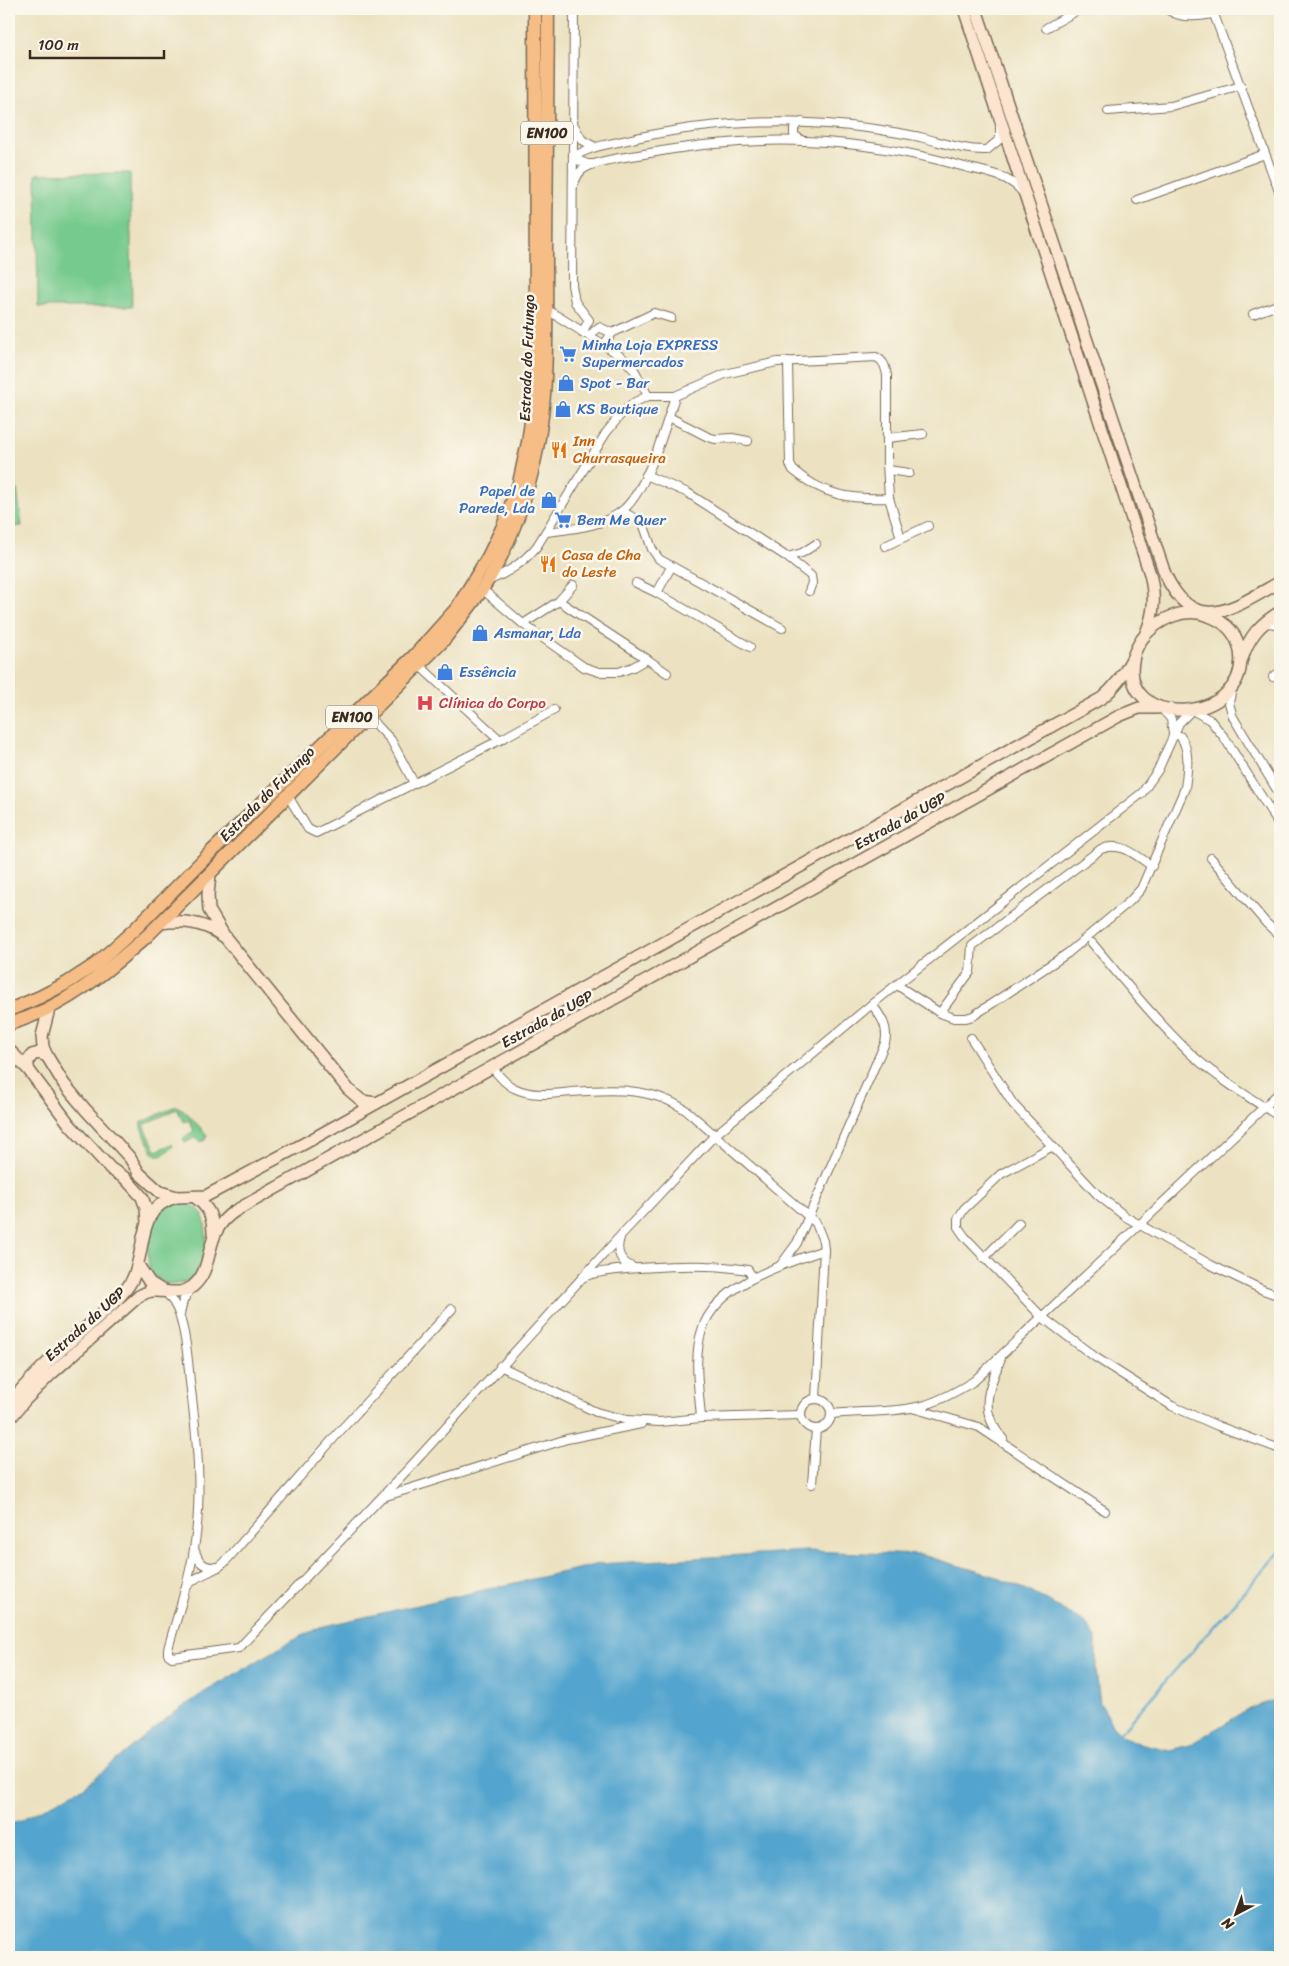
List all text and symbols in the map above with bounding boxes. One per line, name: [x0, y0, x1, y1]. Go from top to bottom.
scale bar: [30, 28, 164, 60]
text: 100 m: [38, 32, 79, 58]
road number: EN100: [521, 122, 573, 144]
street label: Estrada do Futungo: [512, 293, 542, 422]
place label: Minha Loja EXPRESS Supermercados: [582, 332, 719, 375]
supermarket icon: Minha Loja EXPRESS Supermercados: [558, 344, 578, 364]
place label: Spot - Bar: [580, 370, 650, 396]
shop icon: Spot - Bar: [556, 373, 576, 393]
place label: KS Boutique: [577, 396, 659, 422]
shop icon: KS Boutique: [553, 399, 573, 419]
place label: Inn Churrasqueira: [572, 428, 666, 471]
restaurant icon: Inn Churrasqueira: [549, 440, 569, 460]
place label: Papel de Parede, Lda: [459, 478, 535, 521]
shop icon: Papel de Parede, Lda: [539, 490, 559, 510]
place label: Bem Me Quer: [577, 507, 667, 533]
supermarket icon: Bem Me Quer: [553, 510, 573, 530]
place label: Casa de Cha do Leste: [562, 542, 641, 585]
restaurant icon: Casa de Cha do Leste: [538, 554, 558, 574]
place label: Asmanar, Lda: [493, 620, 581, 646]
shop icon: Asmanar, Lda: [470, 623, 490, 643]
place label: Essência: [459, 659, 517, 685]
shop icon: Essência: [435, 662, 455, 682]
place label: Clínica do Corpo: [439, 690, 546, 716]
hospital icon: Clínica do Corpo: [415, 693, 435, 713]
road number: EN100: [326, 706, 378, 729]
street label: Estrada do Futungo: [213, 739, 322, 848]
street label: Estrada da UGP: [849, 785, 951, 857]
street label: Estrada da UGP: [496, 983, 598, 1055]
street label: Estrada da UGP: [38, 1280, 132, 1368]
north arrow: [1212, 1888, 1262, 1938]
text: N: [1216, 1911, 1240, 1937]

